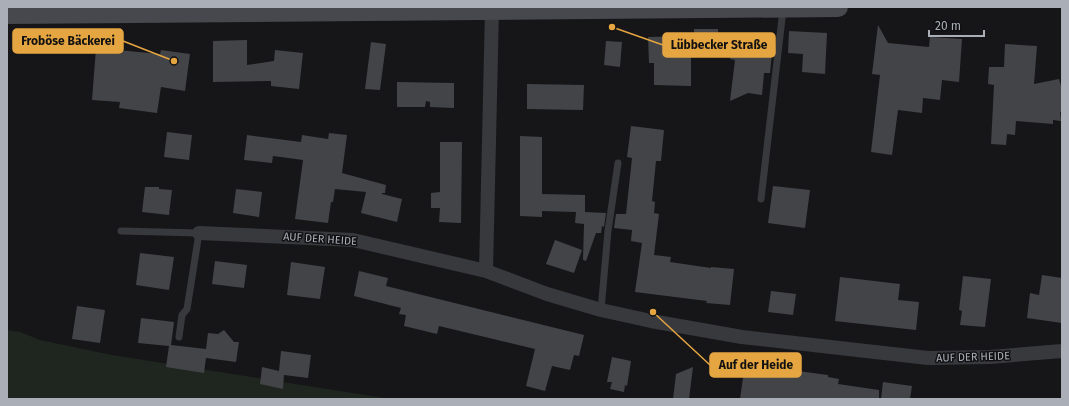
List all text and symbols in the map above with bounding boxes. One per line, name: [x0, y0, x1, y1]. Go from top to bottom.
scale bar: [929, 12, 984, 38]
text: 20 m: [935, 19, 961, 33]
callout: Froböse Bäckerei: [13, 29, 123, 53]
callout: Lübbecker Straße: [663, 33, 775, 57]
text: Froböse Bäckerei: [21, 34, 115, 48]
text: Lübbecker Straße: [671, 38, 768, 52]
street label: AUF DER HEIDE: [283, 230, 357, 248]
street label: AUF DER HEIDE: [936, 349, 1010, 365]
callout: Auf der Heide: [710, 353, 801, 377]
text: Auf der Heide: [718, 358, 794, 372]

